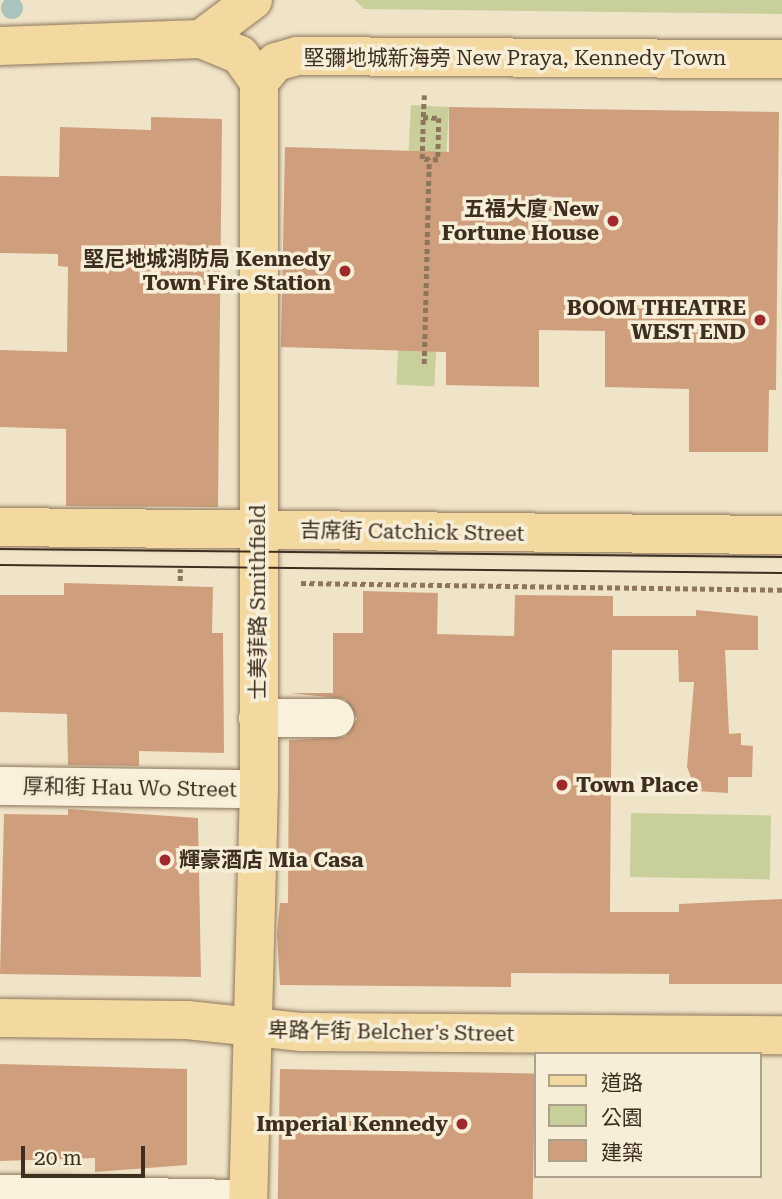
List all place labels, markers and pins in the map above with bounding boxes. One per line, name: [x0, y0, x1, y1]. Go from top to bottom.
place label: 五福大廈 New Fortune House: [442, 196, 599, 246]
marker: 五福大廈 New Fortune House: [605, 213, 621, 229]
place label: 堅尼地城消防局 Kennedy Town Fire Station: [83, 246, 331, 296]
marker: 堅尼地城消防局 Kennedy Town Fire Station: [337, 263, 353, 279]
place label: BOOM THEATRE WEST END: [567, 295, 746, 345]
marker: BOOM THEATRE WEST END: [752, 312, 768, 328]
place label: Town Place: [576, 772, 698, 798]
marker: Town Place: [554, 777, 570, 793]
place label: 輝豪酒店 Mia Casa: [179, 847, 364, 873]
marker: 輝豪酒店 Mia Casa: [157, 852, 173, 868]
place label: Imperial Kennedy: [256, 1111, 448, 1137]
marker: Imperial Kennedy: [454, 1116, 470, 1132]

